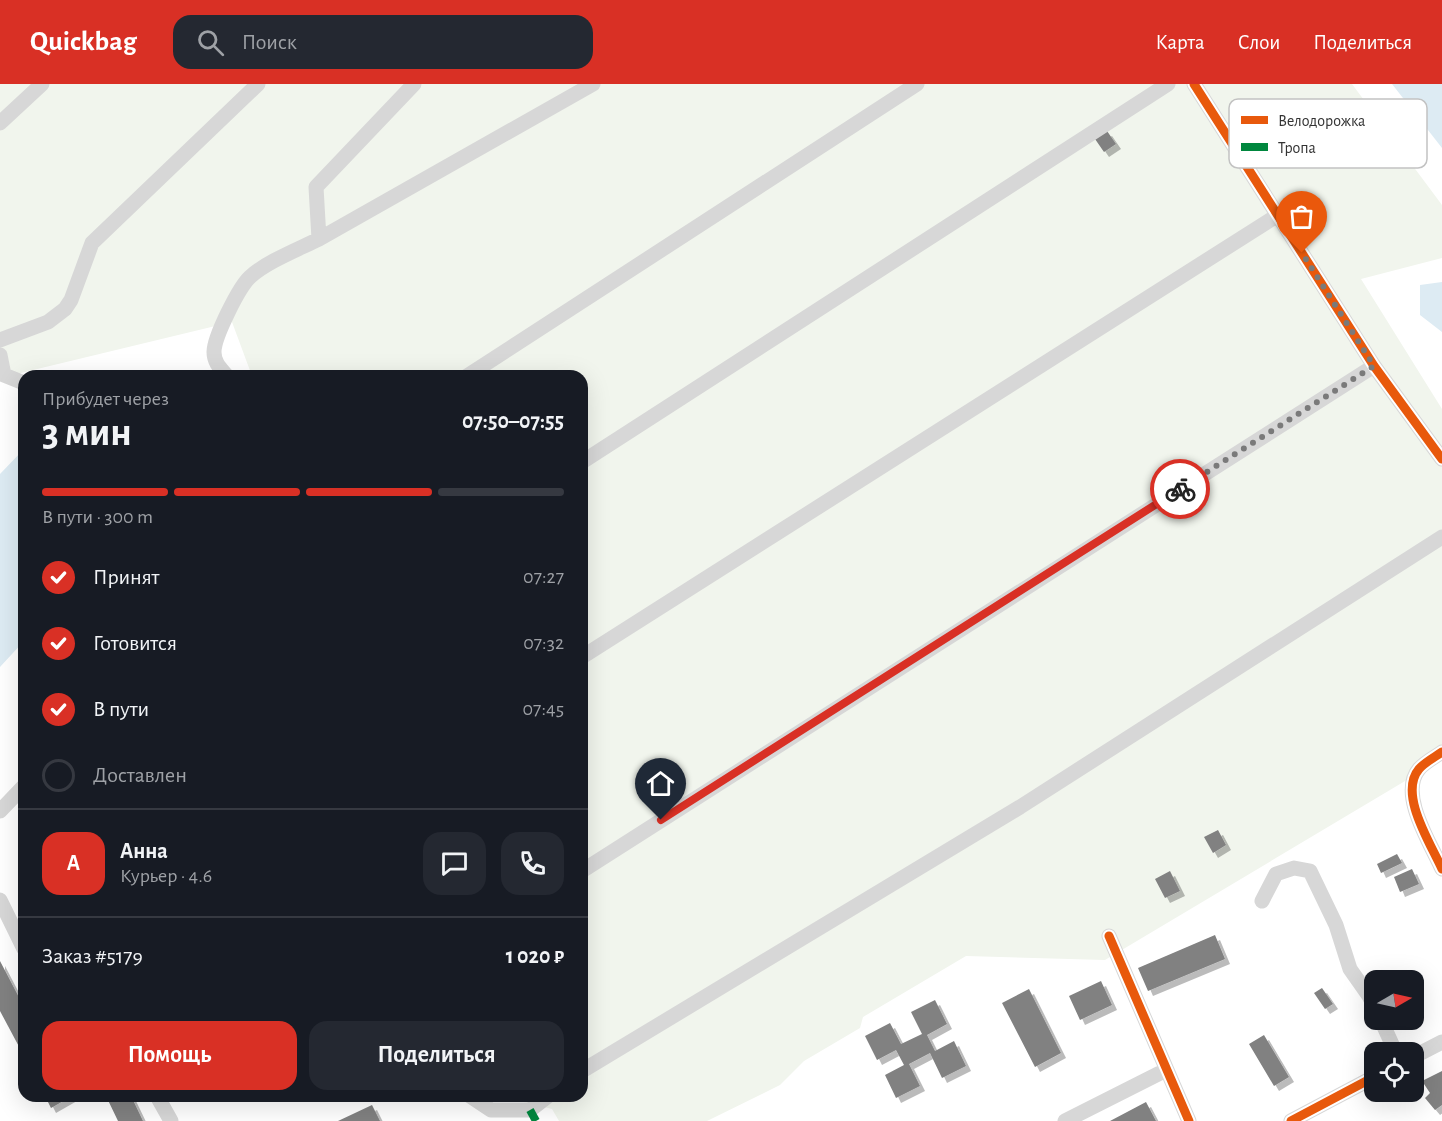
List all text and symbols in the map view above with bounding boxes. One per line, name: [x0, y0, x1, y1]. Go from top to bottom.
search box: [173, 15, 593, 69]
icon: search: [194, 26, 227, 59]
text: Quickbag: [30, 28, 137, 56]
text: Поиск: [242, 31, 297, 53]
text: Карта: [1155, 32, 1205, 53]
text: Слои: [1238, 32, 1280, 53]
text: Поделиться: [1313, 32, 1412, 53]
legend: [1229, 99, 1427, 168]
text: Велодорожка: [1278, 113, 1365, 129]
text: Тропа: [1278, 140, 1316, 156]
pin: [1276, 191, 1327, 253]
icon: bag: [1285, 200, 1318, 233]
text: Прибудет через: [42, 389, 169, 409]
text: 07:50–07:55: [462, 410, 564, 432]
text: 3 мин: [42, 414, 132, 453]
courier: [1150, 459, 1210, 519]
icon: bike: [1164, 473, 1197, 506]
text: В пути · 300 m: [42, 507, 153, 527]
icon: check: [42, 561, 75, 594]
text: Принят: [93, 566, 159, 588]
text: 07:27: [523, 567, 564, 587]
icon: check: [42, 627, 75, 660]
text: Готовится: [93, 632, 177, 654]
text: 07:32: [523, 633, 564, 653]
icon: check: [42, 693, 75, 726]
text: В пути: [93, 698, 149, 720]
text: 07:45: [523, 699, 564, 719]
pin: [635, 758, 686, 820]
text: Доставлен: [93, 764, 187, 786]
icon: home: [644, 767, 677, 800]
button: chat: [423, 832, 486, 895]
button: phone: [501, 832, 564, 895]
text: Анна: [120, 840, 168, 862]
text: А: [67, 852, 80, 874]
text: Курьер · 4.6: [120, 866, 212, 886]
text: Заказ #5179: [42, 945, 143, 967]
text: 1 020 ₽: [506, 945, 564, 967]
north arrow: [1364, 970, 1424, 1030]
map controls: [1364, 970, 1424, 1102]
button: Помощь: [42, 1021, 297, 1090]
button: Поделиться: [309, 1021, 564, 1090]
button: locate: [1364, 1042, 1424, 1102]

